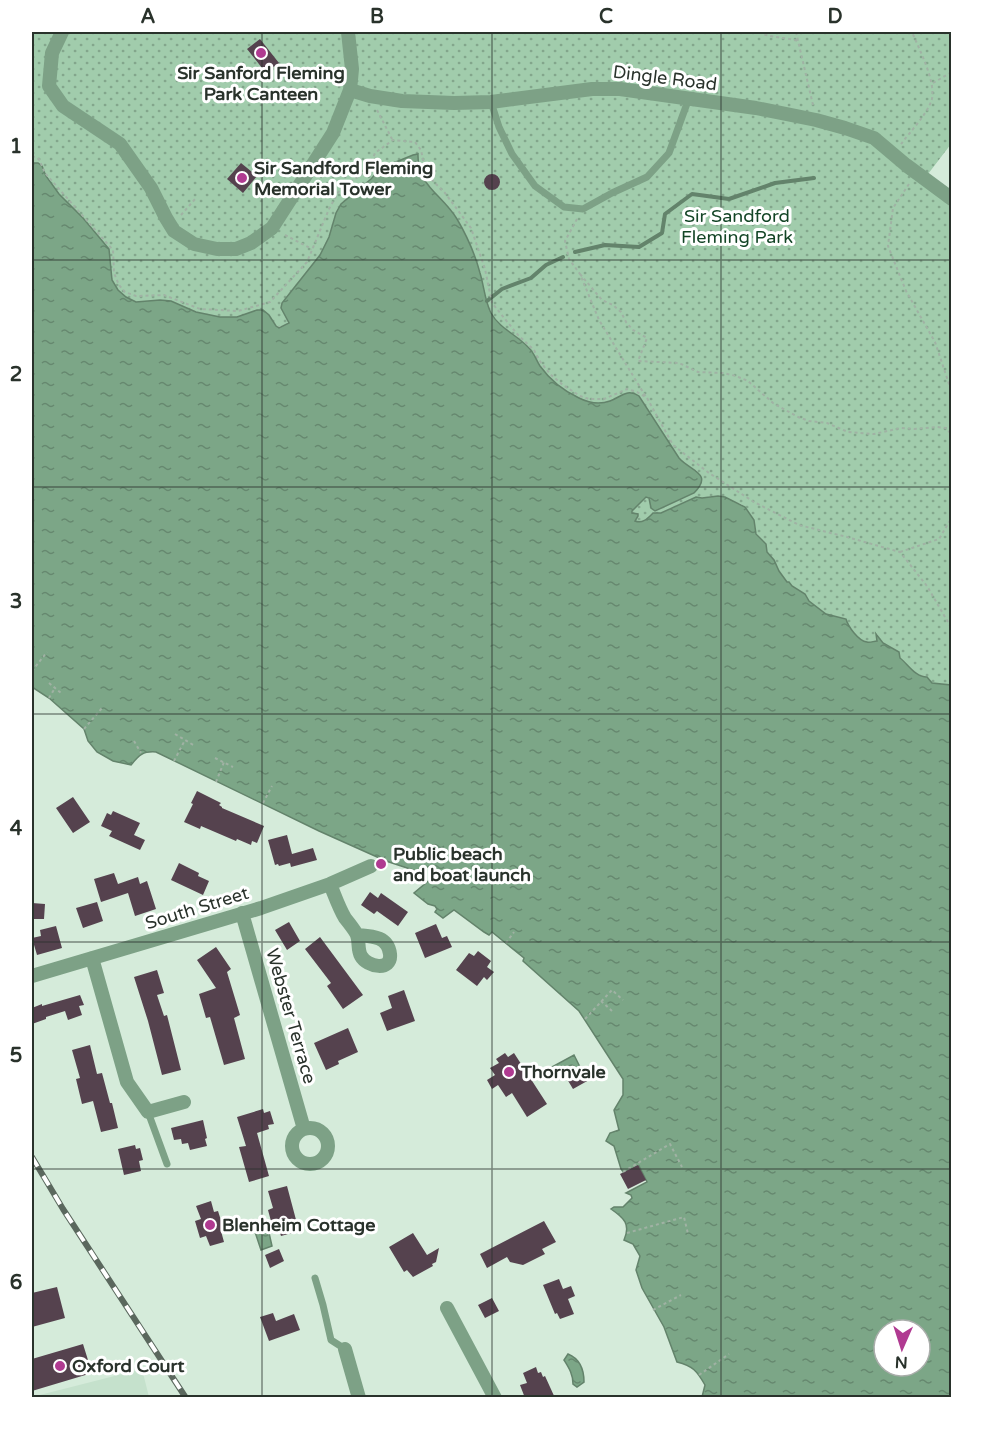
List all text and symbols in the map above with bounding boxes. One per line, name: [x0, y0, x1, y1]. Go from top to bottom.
text: A: [141, 5, 156, 29]
text: B: [370, 5, 384, 29]
text: C: [599, 5, 613, 29]
text: D: [827, 5, 843, 29]
marker: Sir Sanford Fleming Park Canteen: [254, 46, 268, 60]
street label: Dingle Road: [612, 61, 718, 95]
place label: Sir Sanford Fleming Park Canteen: [177, 62, 345, 105]
text: 1: [10, 135, 22, 159]
place label: Sir Sandford Fleming Memorial Tower: [254, 157, 433, 200]
marker: Sir Sandford Fleming Memorial Tower: [235, 171, 249, 185]
park label: Sir Sandford Fleming Park: [681, 205, 793, 248]
text: 2: [10, 363, 22, 387]
text: 3: [10, 590, 22, 614]
text: 4: [10, 817, 23, 841]
place label: Public beach and boat launch: [393, 843, 531, 886]
marker: Public beach and boat launch: [374, 857, 388, 871]
street label: South Street: [143, 882, 251, 934]
street label: Webster Terrace: [261, 946, 321, 1086]
text: 5: [10, 1044, 22, 1068]
place label: Thornvale: [520, 1061, 606, 1083]
marker: Thornvale: [502, 1065, 516, 1079]
place label: Blenheim Cottage: [222, 1214, 375, 1236]
marker: Blenheim Cottage: [203, 1218, 217, 1232]
text: 6: [10, 1271, 22, 1295]
north arrow: [872, 1318, 932, 1378]
text: N: [894, 1352, 908, 1372]
place label: Oxford Court: [72, 1355, 184, 1377]
marker: Oxford Court: [53, 1359, 67, 1373]

